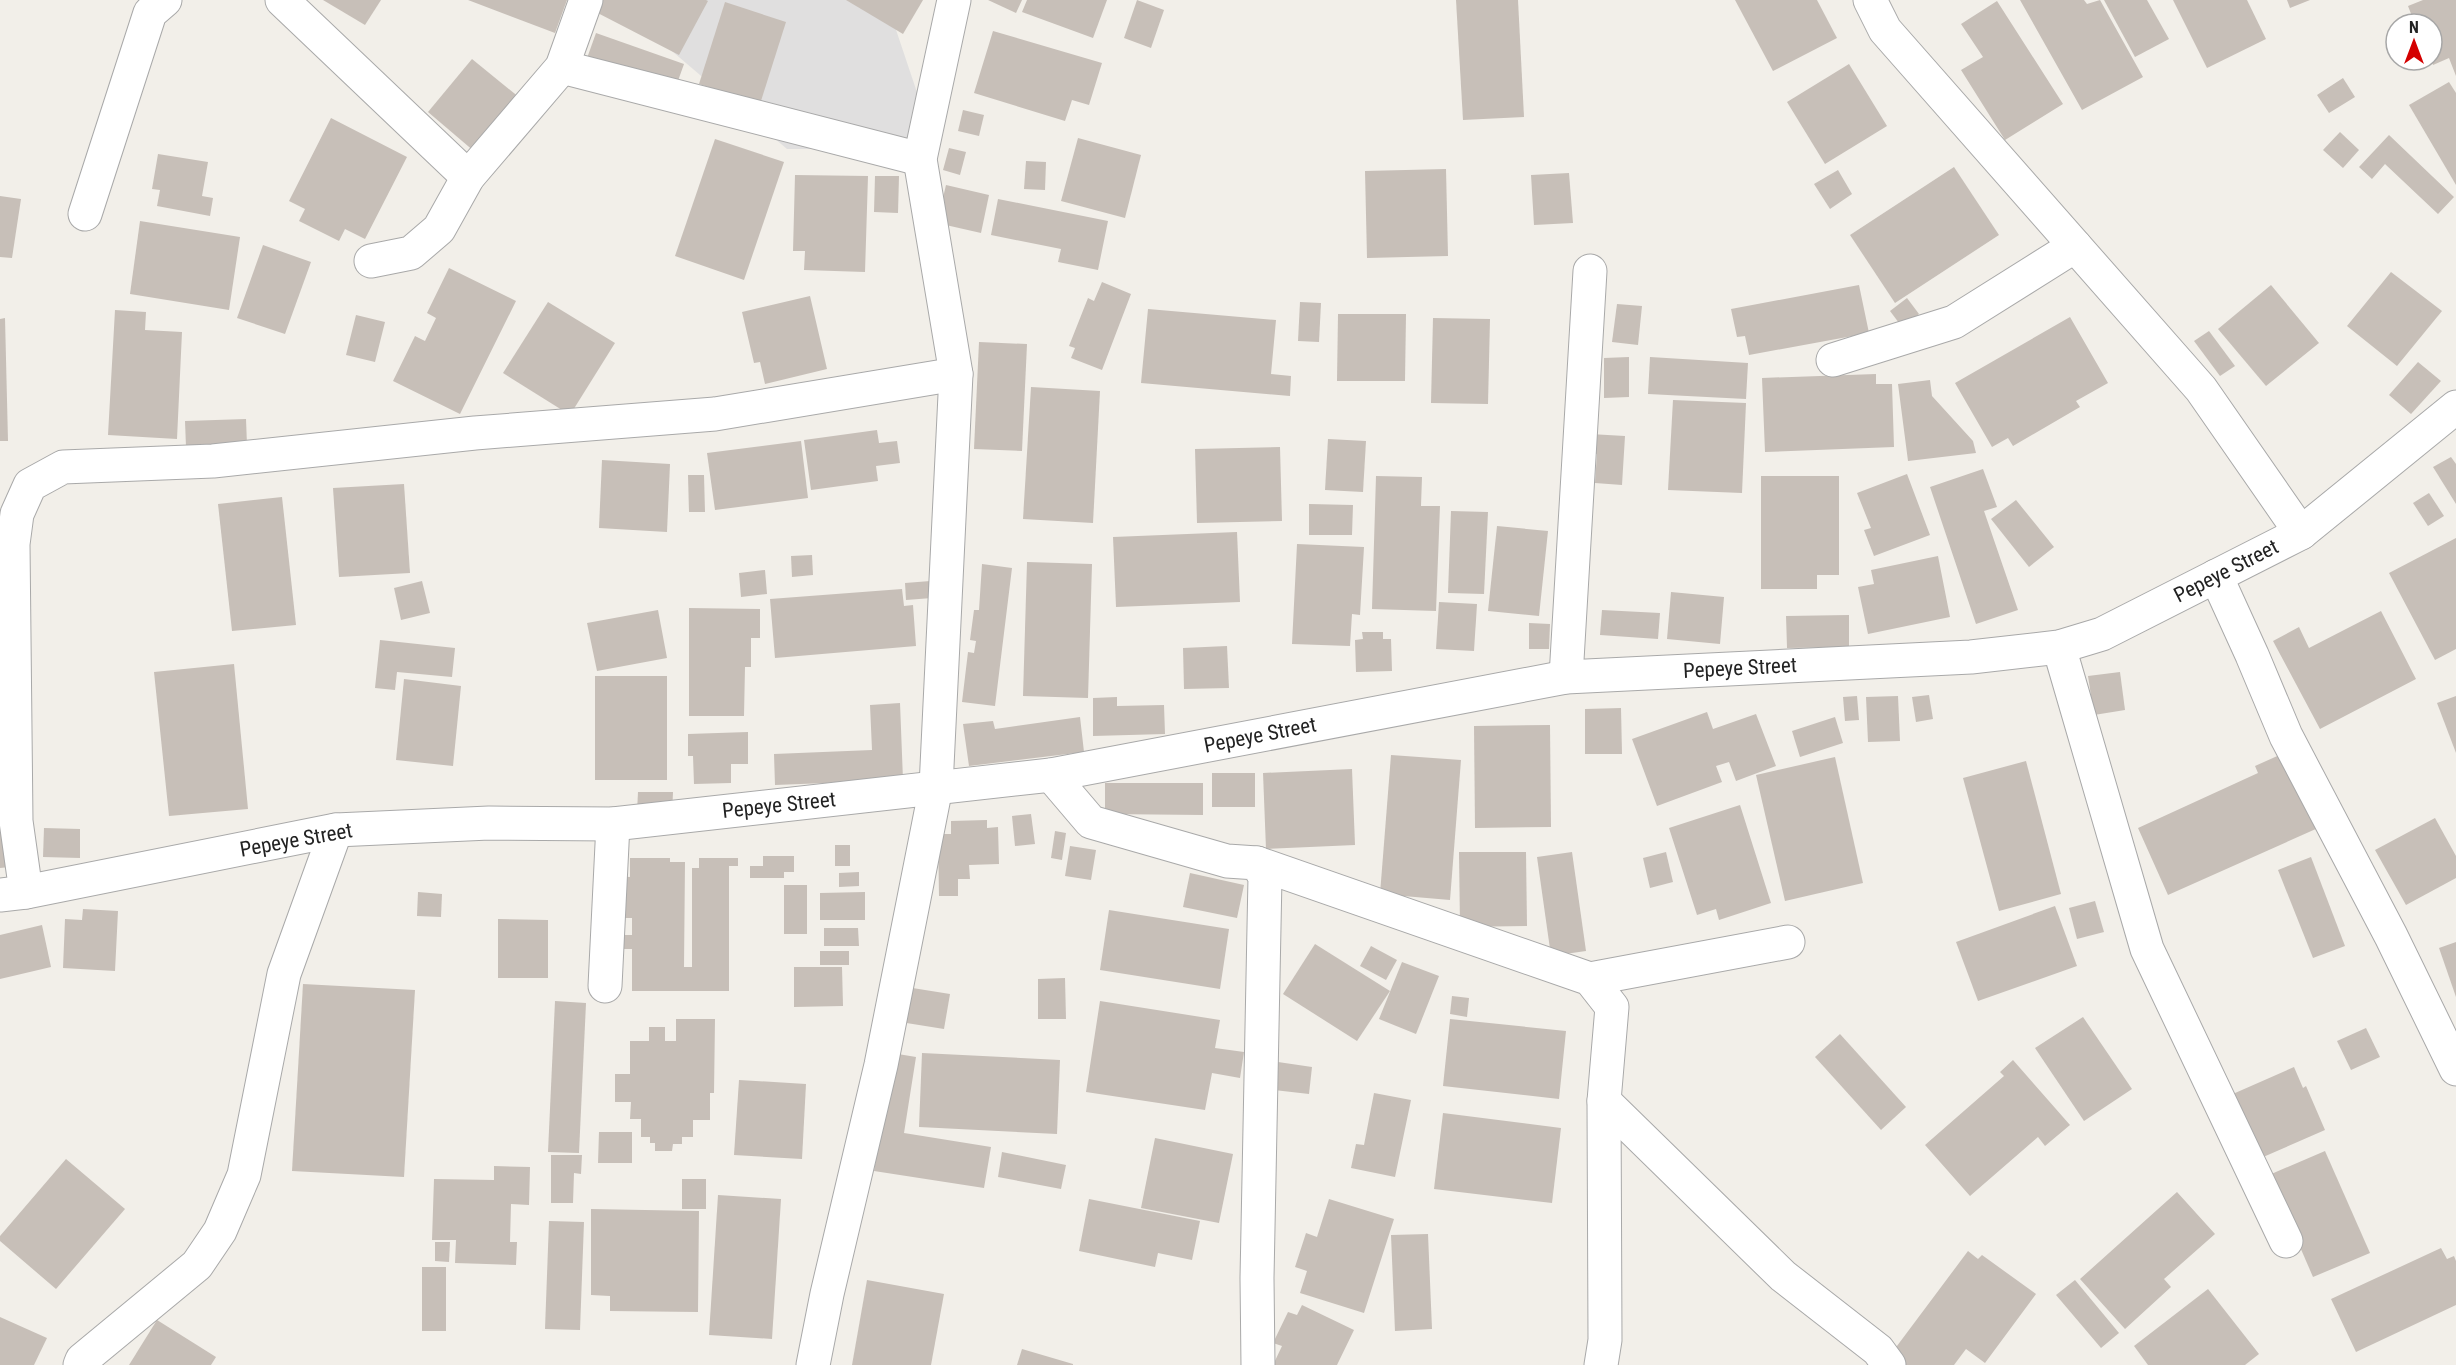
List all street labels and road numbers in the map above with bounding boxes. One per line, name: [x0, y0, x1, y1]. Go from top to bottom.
street label: Pepeye Street: [2170, 534, 2282, 608]
street label: Pepeye Street: [1682, 653, 1798, 683]
street label: Pepeye Street: [1202, 712, 1318, 758]
street label: Pepeye Street: [721, 787, 837, 823]
street label: Pepeye Street: [238, 818, 354, 862]

